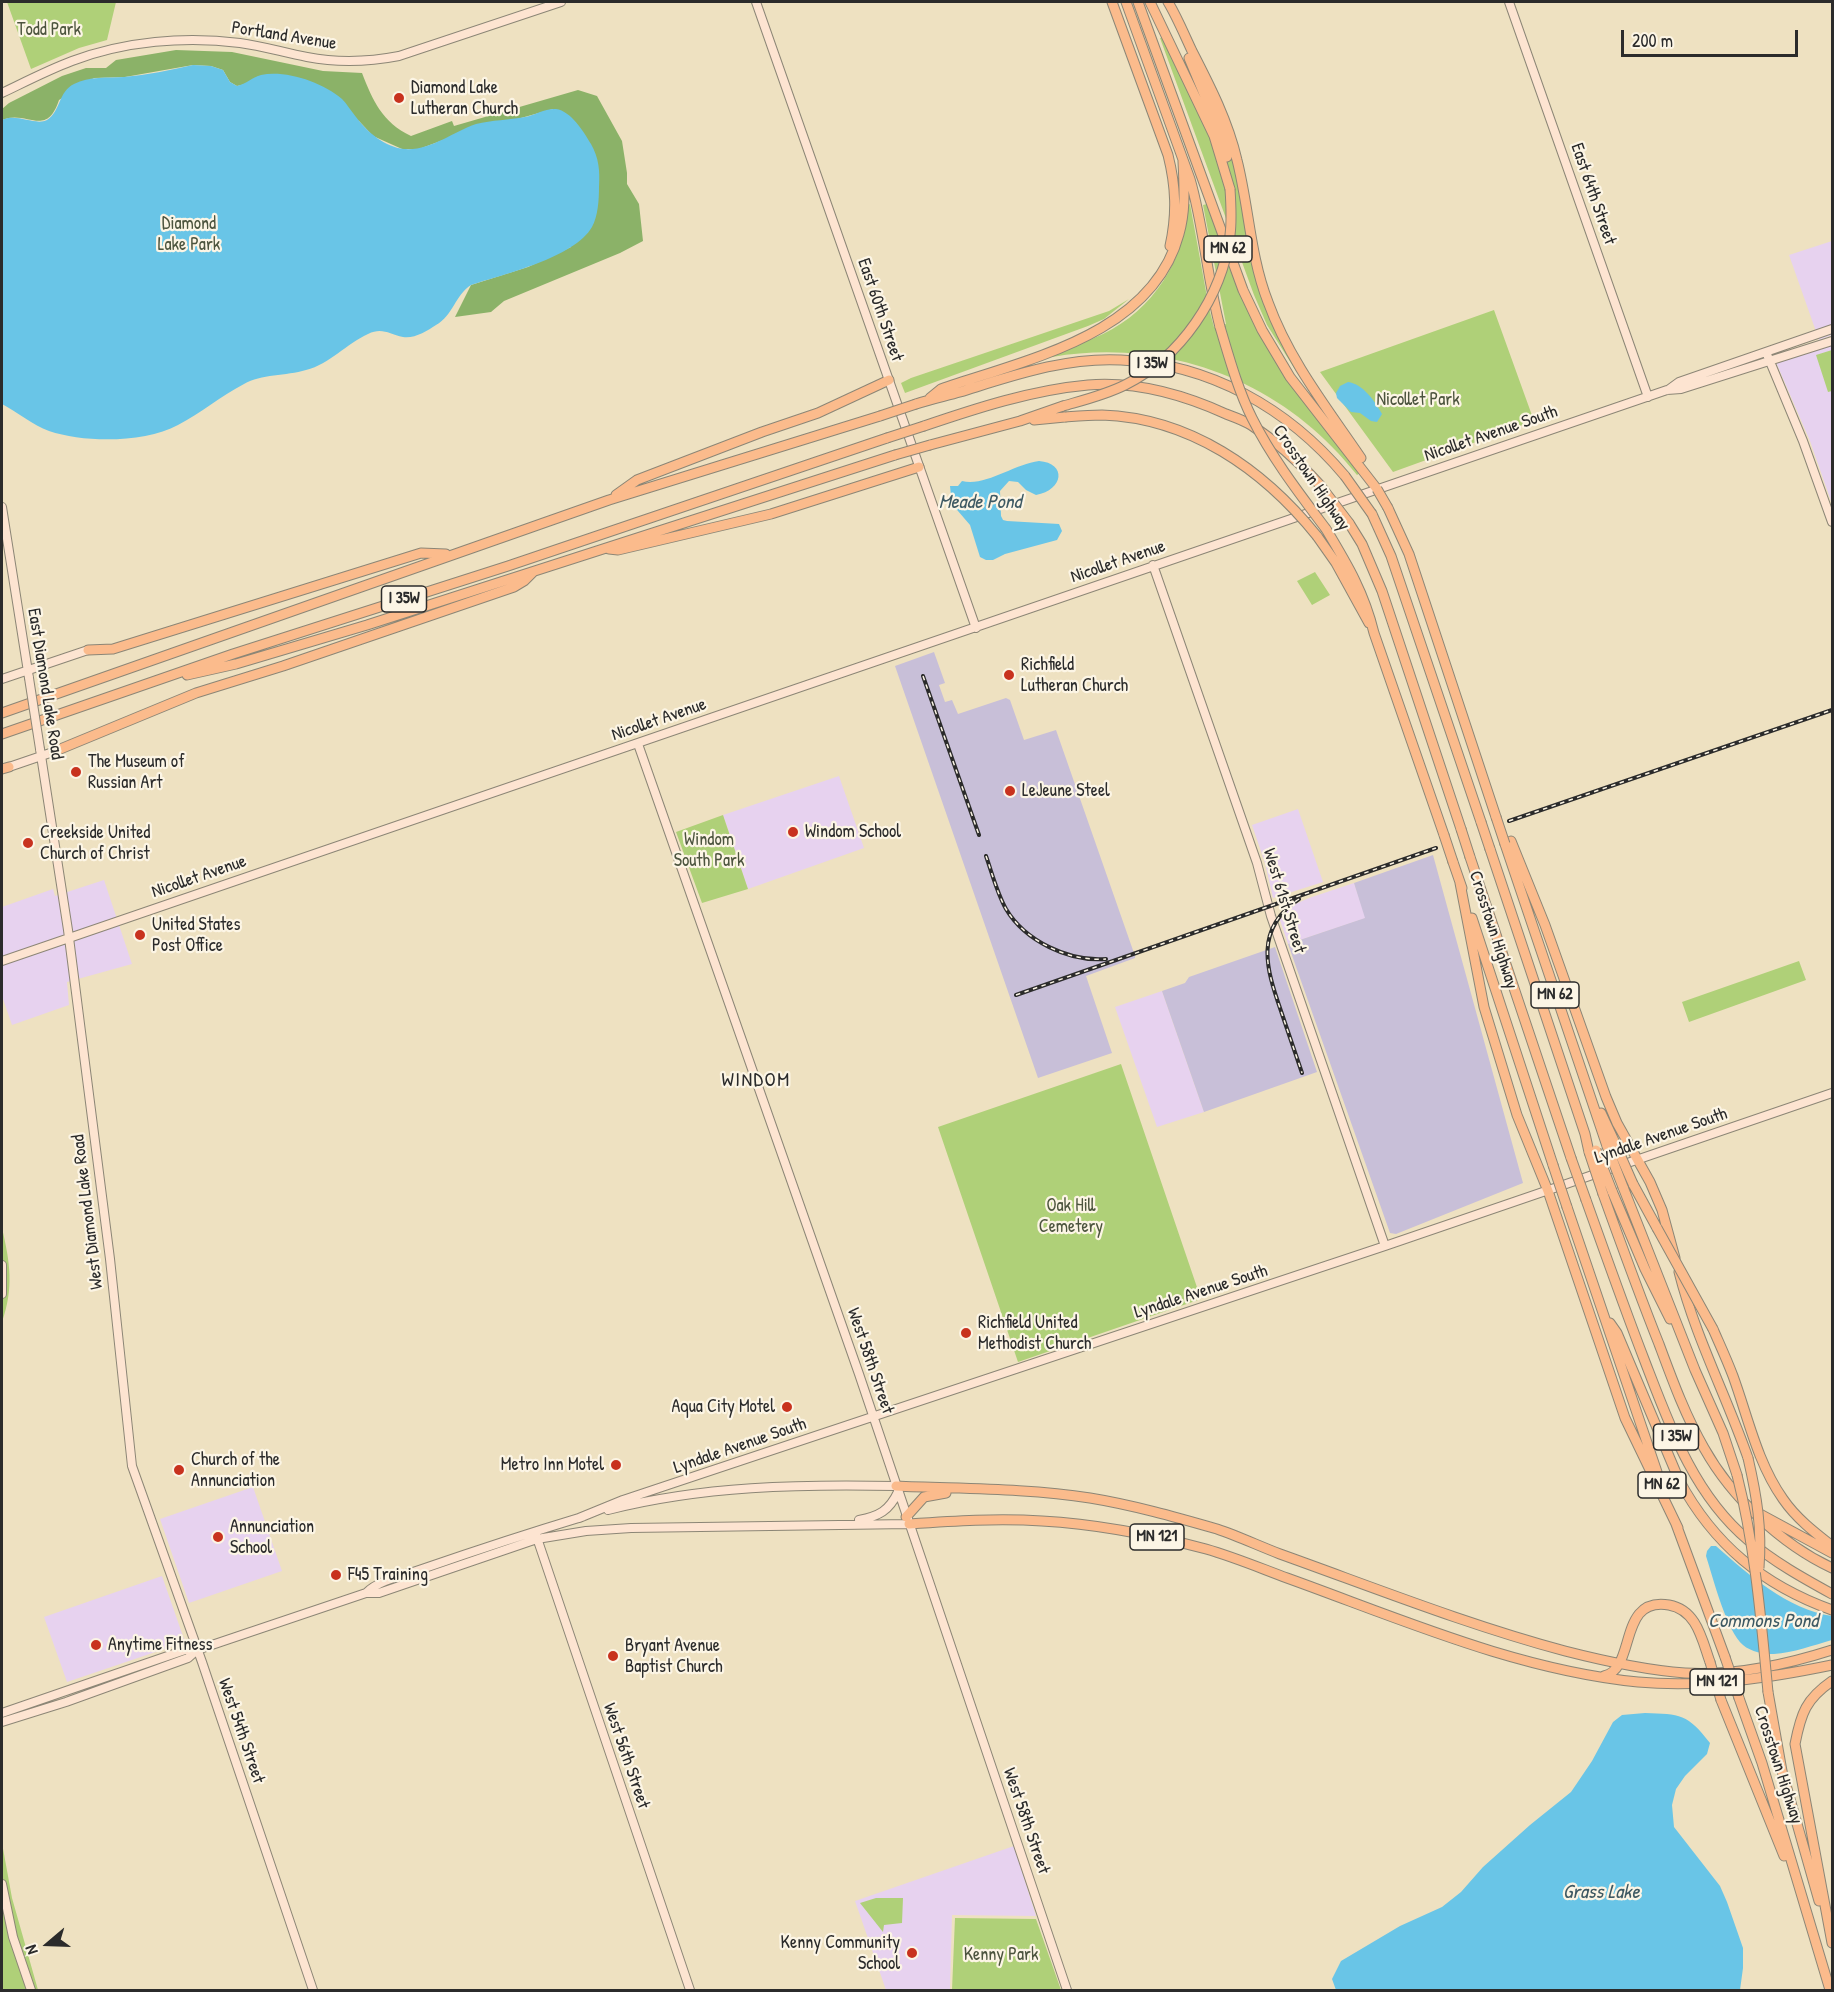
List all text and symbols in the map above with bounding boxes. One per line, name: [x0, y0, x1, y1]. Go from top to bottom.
street label: Portland Avenue: [230, 17, 338, 55]
scale bar: [1624, 18, 1801, 56]
park label: Todd Park: [17, 19, 81, 41]
text: 200 m: [1632, 28, 1673, 53]
place label: Diamond Lake Lutheran Church: [411, 77, 518, 119]
marker: Diamond Lake Lutheran Church: [392, 91, 406, 105]
street label: East 64th Street: [1566, 140, 1620, 248]
park label: Diamond Lake Park: [158, 213, 220, 256]
road number: MN 62: [1204, 236, 1252, 262]
street label: East 60th Street: [852, 256, 908, 364]
road number: I 35W: [1130, 351, 1174, 377]
park label: Nicollet Park: [1376, 389, 1460, 411]
street label: Nicollet Avenue South: [1422, 401, 1560, 467]
street label: Crosstown Highway: [1268, 421, 1354, 535]
water label: Meade Pond: [939, 491, 1021, 515]
street label: Nicollet Avenue: [1068, 536, 1168, 588]
road number: I 35W: [382, 586, 426, 612]
street label: East Diamond Lake Road: [22, 607, 68, 761]
place label: Richfield Lutheran Church: [1021, 654, 1128, 696]
marker: Richfield Lutheran Church: [1002, 668, 1016, 682]
street label: Nicollet Avenue: [609, 694, 709, 746]
place label: The Museum of Russian Art: [88, 751, 185, 794]
marker: The Museum of Russian Art: [69, 765, 83, 779]
place label: LeJeune Steel: [1022, 780, 1110, 802]
marker: LeJeune Steel: [1003, 784, 1017, 798]
place label: Windom School: [805, 821, 901, 843]
place label: Creekside United Church of Christ: [40, 822, 150, 864]
marker: Windom School: [786, 825, 800, 839]
park label: Windom South Park: [674, 829, 744, 872]
marker: Creekside United Church of Christ: [21, 836, 35, 850]
street label: West 61st Street: [1258, 846, 1310, 956]
street label: Nicollet Avenue: [149, 851, 249, 903]
street label: Crosstown Highway: [1464, 868, 1522, 992]
place label: United States Post Office: [152, 914, 240, 956]
marker: United States Post Office: [133, 928, 147, 942]
road number: MN 62: [1531, 982, 1579, 1008]
district label: WINDOM: [721, 1069, 791, 1093]
street label: Lyndale Avenue South: [1592, 1103, 1730, 1169]
street label: West Diamond Lake Road: [68, 1133, 108, 1291]
park label: Oak Hill Cemetery: [1039, 1195, 1103, 1238]
street label: Lyndale Avenue South: [1132, 1260, 1270, 1324]
street label: West 58th Street: [842, 1305, 898, 1417]
place label: Richfield United Methodist Church: [978, 1312, 1091, 1354]
marker: Richfield United Methodist Church: [959, 1326, 973, 1340]
place label: Aqua City Motel: [672, 1396, 775, 1418]
marker: Aqua City Motel: [780, 1400, 794, 1414]
street label: Lyndale Avenue South: [671, 1413, 809, 1479]
road number: I 35W: [1654, 1424, 1698, 1450]
place label: Church of the Annunciation: [191, 1449, 280, 1492]
place label: Metro Inn Motel: [501, 1454, 604, 1476]
marker: Metro Inn Motel: [609, 1458, 623, 1472]
marker: Church of the Annunciation: [172, 1463, 186, 1477]
road number: MN 62: [1638, 1472, 1686, 1498]
place label: Annunciation School: [230, 1516, 314, 1558]
road number: MN 121: [1130, 1524, 1184, 1550]
marker: Annunciation School: [211, 1530, 225, 1544]
place label: F45 Training: [348, 1564, 428, 1586]
marker: F45 Training: [329, 1568, 343, 1582]
water label: Commons Pond: [1708, 1610, 1818, 1634]
place label: Anytime Fitness: [108, 1634, 212, 1656]
place label: Bryant Avenue Baptist Church: [625, 1635, 722, 1678]
marker: Anytime Fitness: [89, 1638, 103, 1652]
marker: Bryant Avenue Baptist Church: [606, 1649, 620, 1663]
road number: MN 121: [1690, 1669, 1744, 1695]
street label: West 54th Street: [213, 1676, 269, 1786]
street label: West 56th Street: [598, 1700, 654, 1812]
street label: Crosstown Highway: [1749, 1703, 1807, 1827]
street label: West 58th Street: [998, 1765, 1054, 1877]
water label: Grass Lake: [1563, 1881, 1639, 1905]
north arrow: [18, 1914, 78, 1974]
place label: Kenny Community School: [781, 1932, 900, 1974]
text: N: [19, 1942, 43, 1957]
park label: Kenny Park: [964, 1944, 1038, 1966]
marker: Kenny Community School: [905, 1946, 919, 1960]

